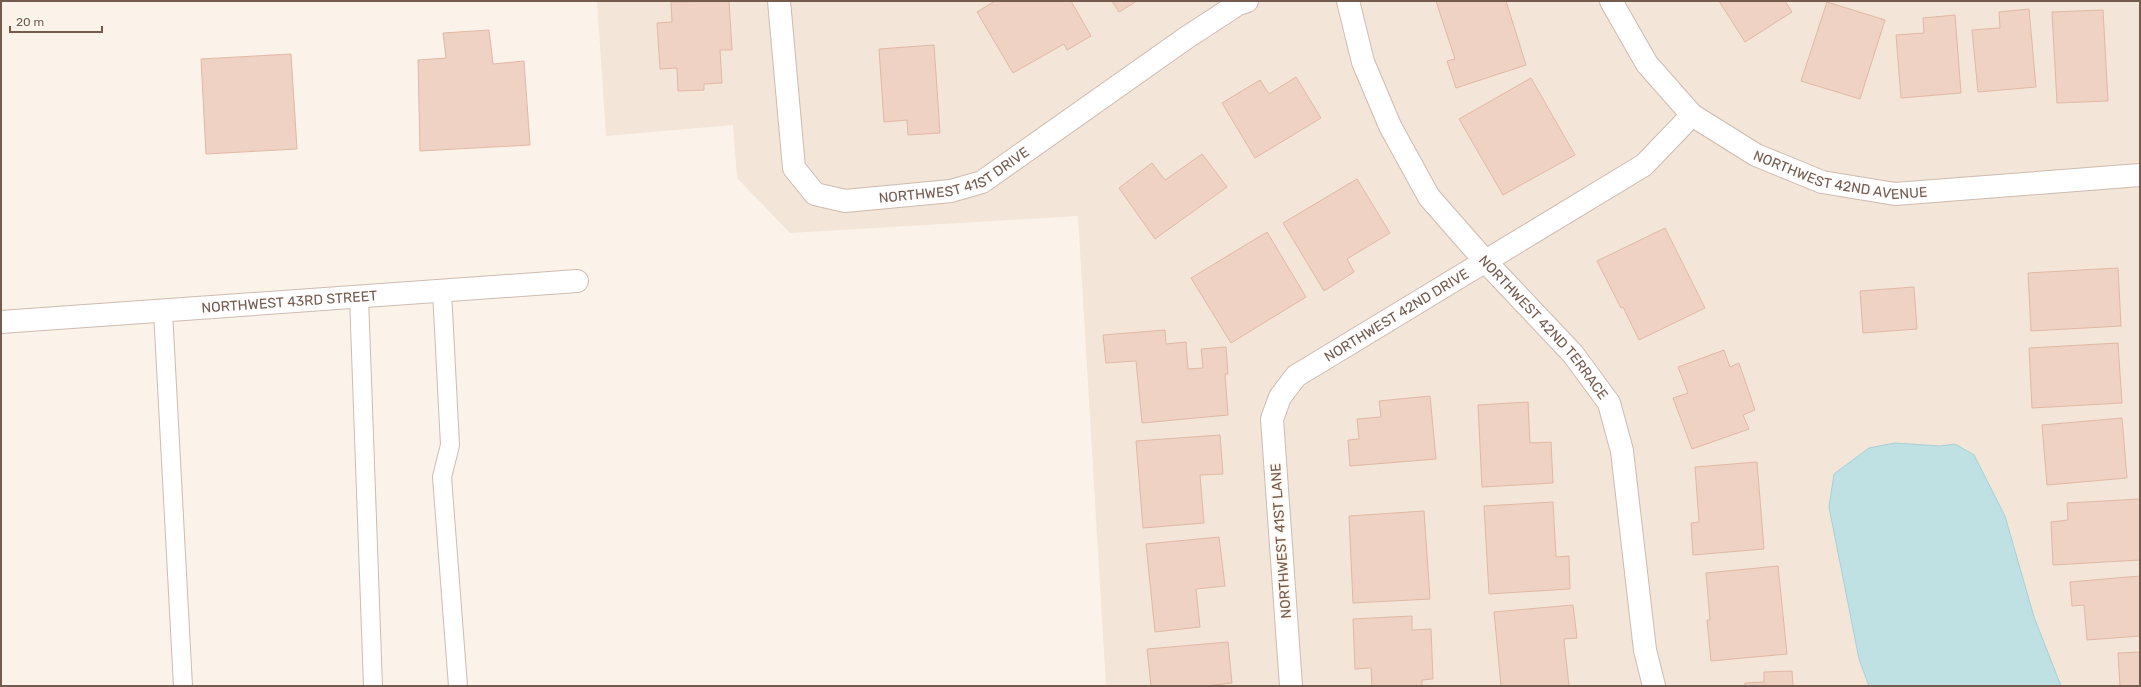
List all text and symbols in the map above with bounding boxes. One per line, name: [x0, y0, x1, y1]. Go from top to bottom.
scale bar: [10, 8, 102, 34]
text: 20 m: [16, 15, 44, 29]
street label: NORTHWEST 41ST DRIVE: [878, 143, 1032, 206]
street label: NORTHWEST 42ND AVENUE: [1751, 146, 1928, 203]
street label: NORTHWEST 42ND TERRACE: [1475, 252, 1612, 403]
street label: NORTHWEST 42ND DRIVE: [1321, 265, 1472, 365]
street label: NORTHWEST 43RD STREET: [201, 287, 378, 316]
street label: NORTHWEST 41ST LANE: [1267, 463, 1295, 619]

